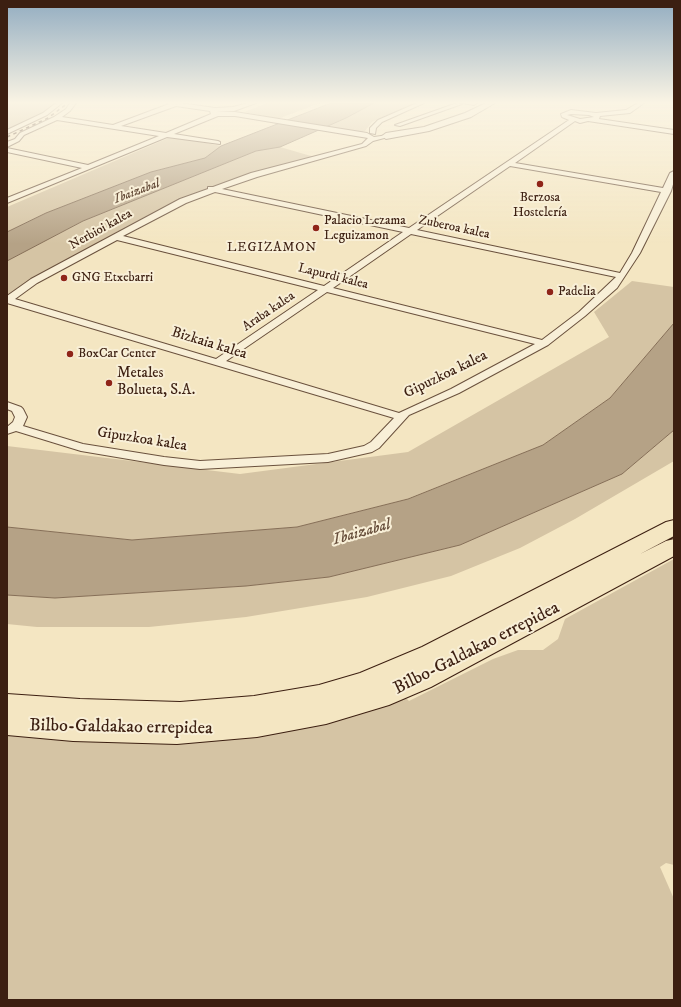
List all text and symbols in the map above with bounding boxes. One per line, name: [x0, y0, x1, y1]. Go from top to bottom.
water label: Ibaizabal: [112, 176, 162, 208]
marker: Berzosa Hostelería: [535, 179, 545, 189]
place label: Berzosa Hostelería: [513, 190, 567, 221]
street label: Nerbioi kalea: [67, 206, 135, 254]
place label: Palacio Lezama Leguizamon: [324, 213, 406, 244]
street label: Zuberoa kalea: [417, 213, 491, 243]
marker: Palacio Lezama Leguizamon: [311, 223, 321, 233]
district label: LEGIZAMON: [227, 240, 317, 256]
street label: Lapurdi kalea: [296, 261, 370, 293]
place label: GNG Etxebarri: [72, 270, 153, 286]
marker: GNG Etxebarri: [59, 273, 69, 283]
place label: Padelia: [558, 284, 596, 300]
marker: Padelia: [545, 287, 555, 297]
street label: Araba kalea: [240, 289, 298, 335]
street label: Bizkaia kalea: [169, 324, 249, 364]
place label: BoxCar Center: [78, 346, 156, 362]
street label: Gipuzkoa kalea: [401, 347, 491, 403]
marker: BoxCar Center: [65, 349, 75, 359]
place label: Metales Bolueta, S.A.: [117, 365, 195, 400]
marker: Metales Bolueta, S.A.: [104, 378, 114, 388]
street label: Gipuzkoa kalea: [96, 424, 188, 456]
water label: Ibaizabal: [331, 516, 393, 550]
street label: Bilbo-Galdakao errepidea: [390, 598, 564, 700]
street label: Bilbo-Galdakao errepidea: [29, 716, 213, 740]

